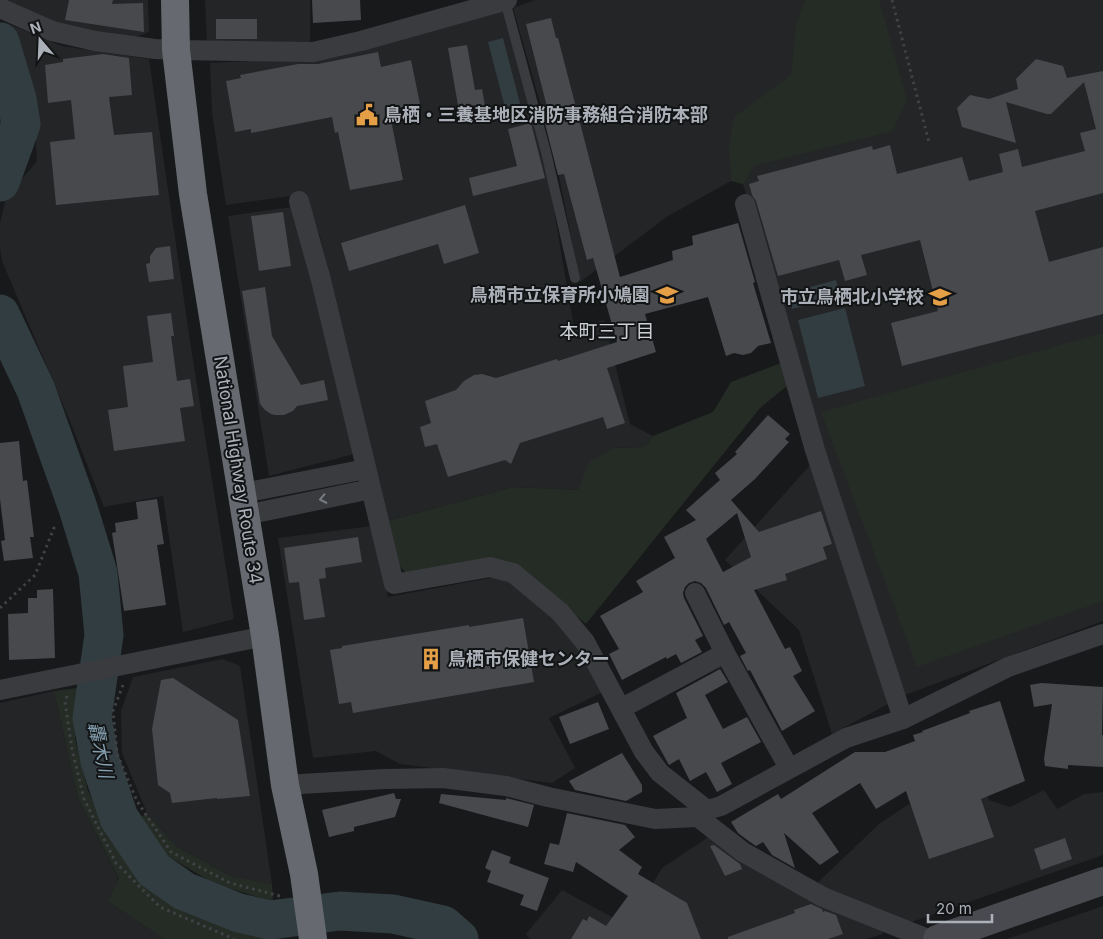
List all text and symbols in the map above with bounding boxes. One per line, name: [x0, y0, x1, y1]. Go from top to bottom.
north arrow: [15, 15, 65, 65]
text: N: [28, 17, 43, 37]
public building icon: 鳥栖・三養基地区消防事務組合消防本部: [354, 102, 380, 128]
place label: 鳥栖・三養基地区消防事務組合消防本部: [384, 104, 708, 125]
school or university icon: 鳥栖市立保育所小鳩園: [654, 282, 680, 308]
place label: 鳥栖市立保育所小鳩園: [470, 284, 650, 305]
school or university icon: 市立鳥栖北小学校: [927, 284, 953, 310]
place label: 市立鳥栖北小学校: [780, 286, 924, 307]
district label: 本町三丁目: [559, 320, 655, 343]
street label: National Highway Route 34: [210, 354, 267, 586]
one-way arrow: [319, 493, 328, 504]
building icon: 鳥栖市保健センター: [418, 646, 444, 672]
place label: 鳥栖市保健センター: [448, 648, 610, 669]
water label: 轟木川: [83, 720, 118, 782]
scale bar: [928, 892, 992, 924]
text: 20 m: [936, 899, 972, 918]

